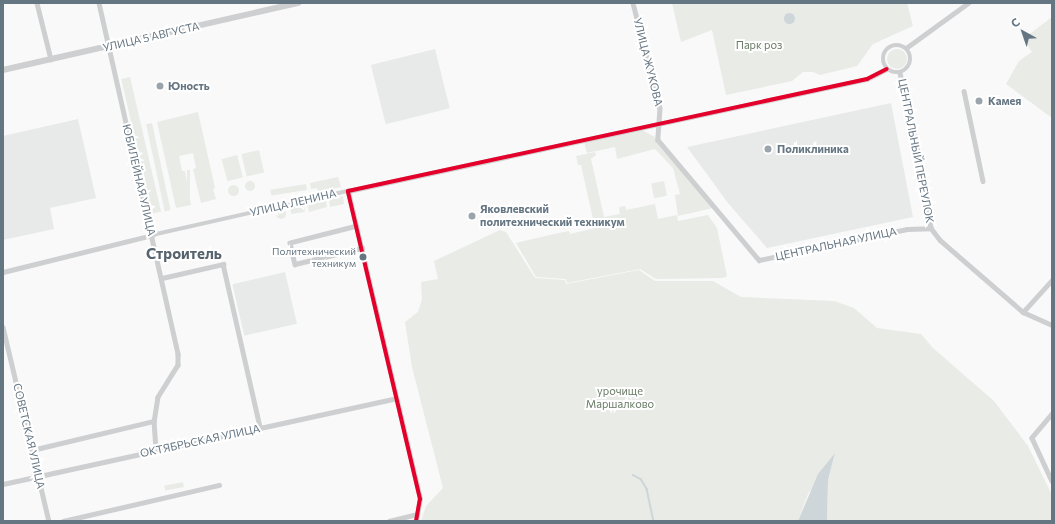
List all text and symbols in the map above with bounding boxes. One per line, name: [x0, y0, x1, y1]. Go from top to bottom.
north arrow: [1003, 12, 1043, 52]
text: С: [1008, 15, 1022, 30]
street label: УЛИЦА ЖУКОВА: [631, 16, 665, 108]
street label: УЛИЦА 5 АВГУСТА: [101, 19, 201, 55]
park label: Парк роз: [736, 38, 782, 52]
street label: ЦЕНТРАЛЬНЫЙ ПЕРЕУЛОК: [895, 78, 937, 224]
place label: Юность: [168, 79, 210, 93]
marker: Юность: [155, 81, 165, 91]
place label: Камея: [988, 94, 1021, 108]
marker: Камея: [973, 95, 985, 107]
street label: ЮБИЛЕЙНАЯ УЛИЦА: [120, 123, 158, 237]
place label: Поликлиника: [777, 142, 849, 156]
marker: Поликлиника: [762, 143, 774, 155]
street label: УЛИЦА ЛЕНИНА: [249, 187, 337, 219]
place label: Яковлевский политехнический техникум: [480, 203, 625, 229]
marker: Яковлевский политехнический техникум: [467, 211, 477, 221]
street label: ЦЕНТРАЛЬНАЯ УЛИЦА: [774, 225, 898, 263]
district label: Строитель: [146, 245, 222, 263]
place label: Политехнический техникум: [272, 245, 356, 268]
marker: Политехнический техникум: [358, 252, 368, 262]
street label: СОВЕТСКАЯ УЛИЦА: [10, 382, 48, 490]
park label: урочище Маршалково: [586, 385, 654, 411]
street label: ОКТЯБРЬСКАЯ УЛИЦА: [139, 422, 261, 460]

